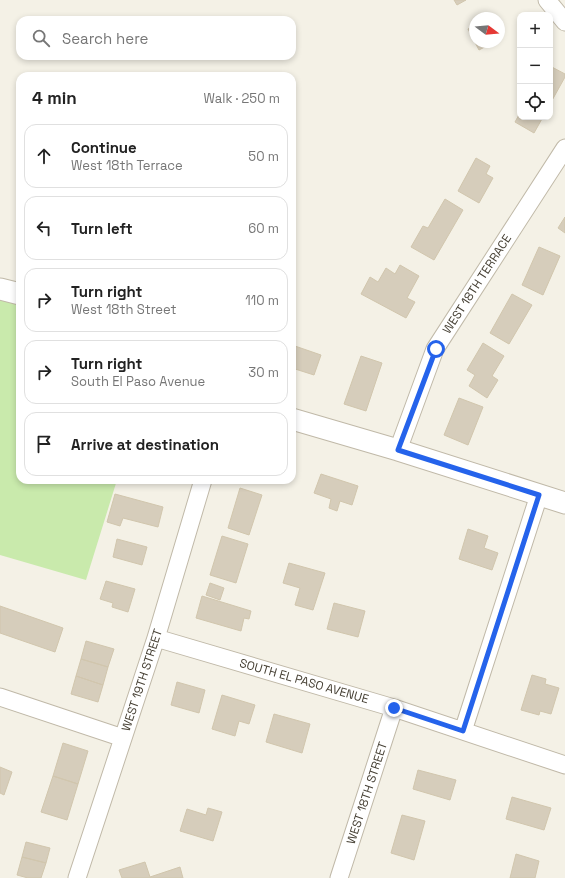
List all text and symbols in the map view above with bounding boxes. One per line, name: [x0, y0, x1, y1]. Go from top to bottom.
north arrow: [469, 12, 505, 48]
map controls: [517, 12, 553, 120]
button: +: [517, 12, 553, 48]
search box: [16, 16, 296, 60]
icon: search: [30, 27, 52, 49]
text: Search here: [62, 29, 148, 48]
button: −: [517, 48, 553, 84]
button: locate: [517, 84, 553, 120]
text: 4 min: [32, 87, 77, 109]
text: Walk · 250 m: [204, 90, 280, 107]
text: Continue: [71, 138, 137, 157]
icon: ahead: [33, 145, 55, 167]
text: 50 m: [248, 148, 279, 165]
text: West 18th Terrace: [71, 157, 183, 174]
icon: left: [33, 217, 55, 239]
text: Turn left: [71, 219, 133, 238]
text: 60 m: [248, 220, 279, 237]
street label: WEST 18TH TERRACE: [439, 231, 515, 337]
text: Turn right: [71, 282, 142, 301]
icon: right: [33, 289, 55, 311]
text: 110 m: [245, 292, 279, 309]
text: West 18th Street: [71, 301, 176, 318]
route start: [427, 340, 445, 358]
text: Turn right: [71, 354, 142, 373]
icon: right: [33, 361, 55, 383]
text: 30 m: [248, 364, 279, 381]
text: South El Paso Avenue: [71, 373, 205, 390]
icon: arrive: [33, 433, 55, 455]
text: Arrive at destination: [71, 435, 219, 454]
street label: WEST 19TH STREET: [118, 627, 166, 733]
street label: SOUTH EL PASO AVENUE: [238, 655, 371, 707]
route end: [385, 699, 403, 717]
street label: WEST 18TH STREET: [343, 740, 391, 846]

